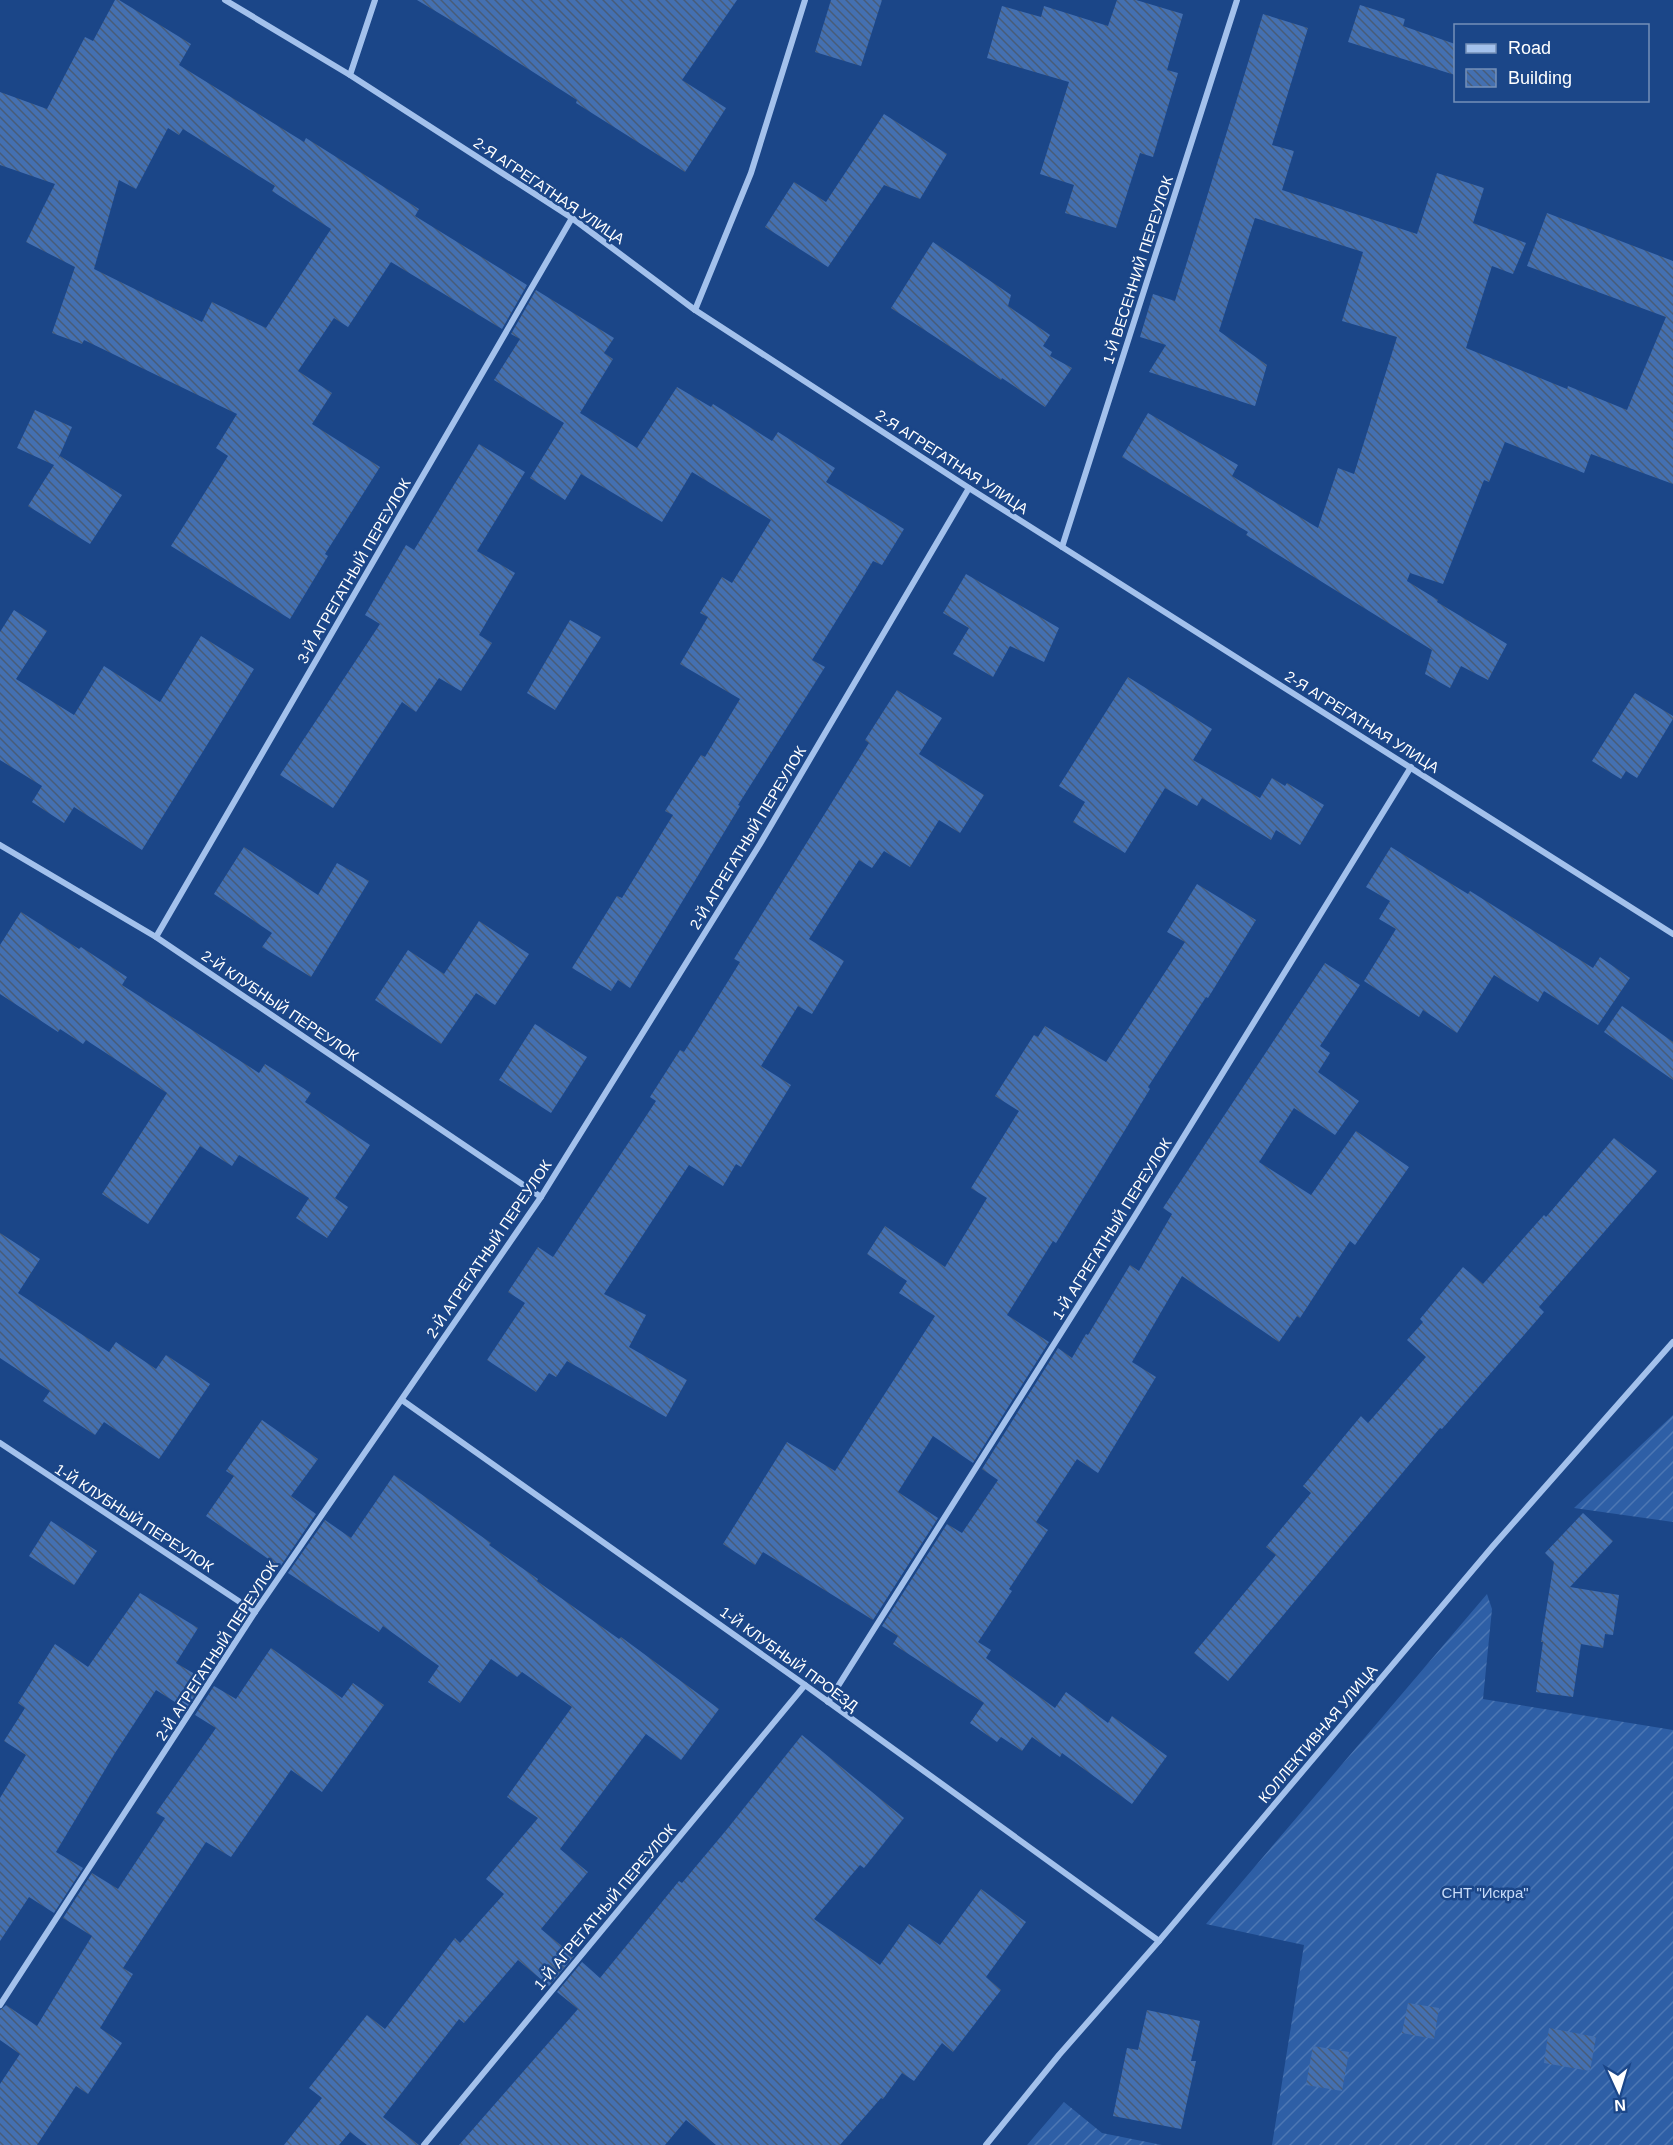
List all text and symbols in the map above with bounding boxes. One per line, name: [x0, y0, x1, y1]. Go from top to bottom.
legend: [1454, 24, 1649, 102]
text: Road: [1508, 38, 1551, 58]
text: Building: [1508, 68, 1572, 88]
street label: 2-Я АГРЕГАТНАЯ УЛИЦА: [471, 134, 628, 247]
street label: 1-Й ВЕСЕННИЙ ПЕРЕУЛОК: [1099, 173, 1176, 366]
street label: 2-Я АГРЕГАТНАЯ УЛИЦА: [873, 406, 1032, 517]
street label: 3-Й АГРЕГАТНЫЙ ПЕРЕУЛОК: [294, 475, 414, 666]
street label: 2-Я АГРЕГАТНАЯ УЛИЦА: [1282, 667, 1442, 776]
street label: 2-Й АГРЕГАТНЫЙ ПЕРЕУЛОК: [686, 743, 809, 932]
street label: 2-Й КЛУБНЫЙ ПЕРЕУЛОК: [199, 947, 362, 1065]
street label: 1-Й АГРЕГАТНЫЙ ПЕРЕУЛОК: [1049, 1135, 1175, 1323]
street label: 2-Й АГРЕГАТНЫЙ ПЕРЕУЛОК: [423, 1156, 555, 1341]
street label: 1-Й КЛУБНЫЙ ПЕРЕУЛОК: [52, 1460, 217, 1575]
street label: 2-Й АГРЕГАТНЫЙ ПЕРЕУЛОК: [152, 1558, 281, 1744]
street label: 1-Й КЛУБНЫЙ ПРОЕЗД: [717, 1603, 862, 1714]
street label: КОЛЛЕКТИВНАЯ УЛИЦА: [1255, 1661, 1380, 1806]
street label: 1-Й АГРЕГАТНЫЙ ПЕРЕУЛОК: [530, 1820, 679, 1993]
park label: СНТ "Искра": [1441, 1884, 1529, 1901]
north arrow: [1589, 2061, 1649, 2121]
text: N: [1614, 2097, 1626, 2114]

